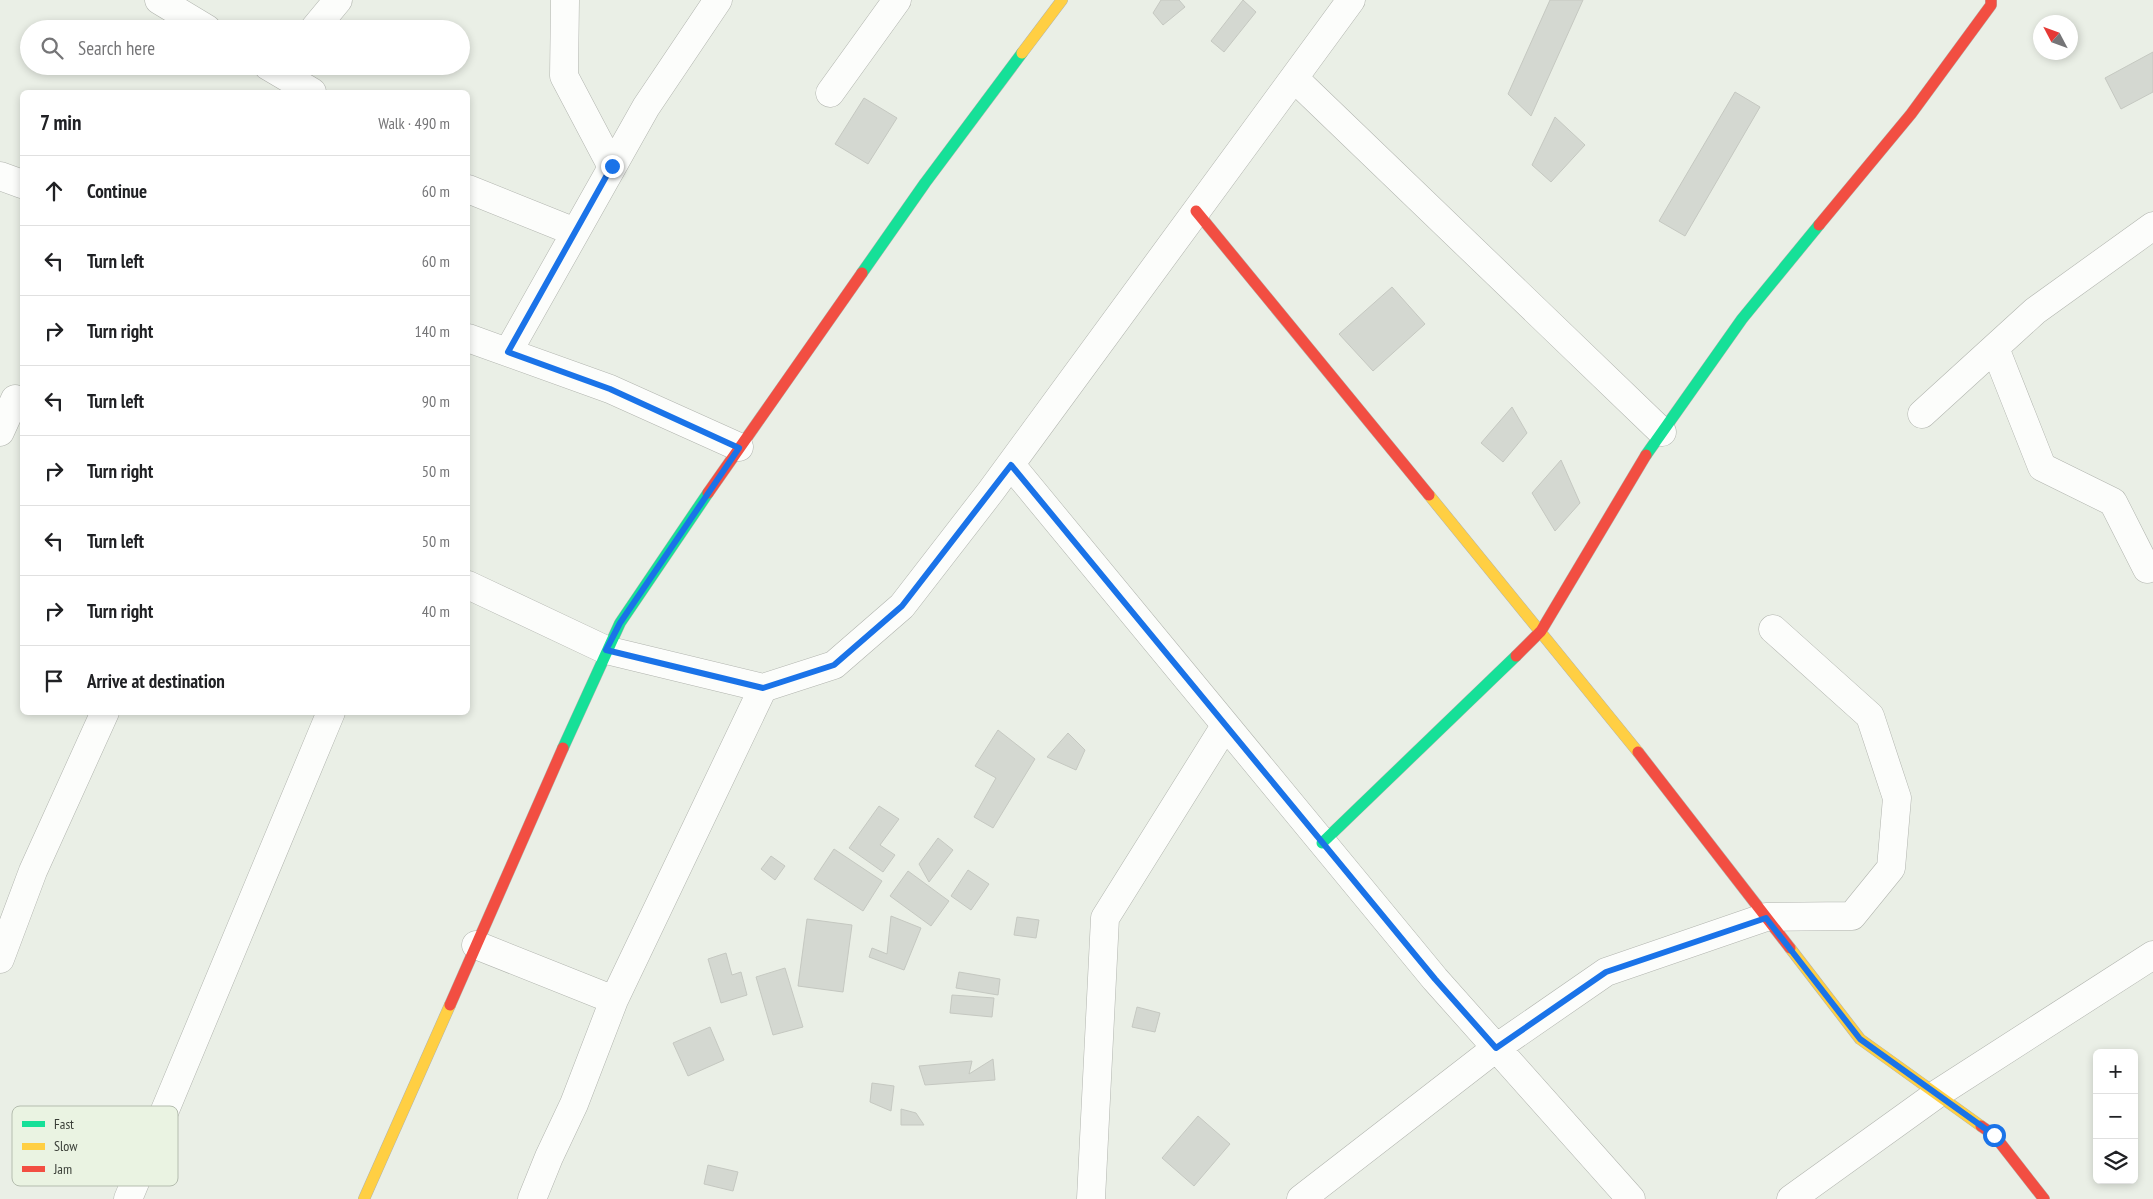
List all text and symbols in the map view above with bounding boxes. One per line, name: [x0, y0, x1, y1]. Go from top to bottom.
north arrow: [2033, 15, 2078, 60]
search box: [20, 20, 470, 75]
icon: search: [38, 34, 66, 62]
text: Search here: [78, 36, 155, 60]
text: 7 min: [40, 109, 82, 136]
text: Walk · 490 m: [378, 113, 450, 133]
route end: [601, 155, 624, 178]
icon: ahead: [40, 177, 68, 205]
text: Continue: [87, 179, 147, 203]
text: 60 m: [422, 181, 450, 201]
icon: left: [40, 247, 68, 275]
text: Turn left: [87, 249, 144, 273]
text: 60 m: [422, 251, 450, 271]
icon: right: [40, 317, 68, 345]
text: Turn right: [87, 319, 153, 343]
text: 140 m: [415, 321, 450, 341]
icon: left: [40, 387, 68, 415]
text: Turn left: [87, 389, 144, 413]
text: 90 m: [422, 391, 450, 411]
icon: right: [40, 457, 68, 485]
text: Turn right: [87, 459, 153, 483]
text: 50 m: [422, 461, 450, 481]
icon: left: [40, 527, 68, 555]
text: Turn left: [87, 529, 144, 553]
text: 50 m: [422, 531, 450, 551]
icon: right: [40, 597, 68, 625]
text: Turn right: [87, 599, 153, 623]
text: 40 m: [422, 601, 450, 621]
icon: arrive: [40, 667, 68, 695]
text: Arrive at destination: [87, 669, 225, 693]
map controls: [2093, 1049, 2138, 1184]
button: +: [2093, 1049, 2138, 1094]
button: −: [2093, 1094, 2138, 1139]
legend: [12, 1106, 178, 1186]
text: Fast: [54, 1115, 74, 1133]
route start: [1983, 1124, 2006, 1147]
text: Slow: [54, 1137, 78, 1155]
button: layers: [2093, 1139, 2138, 1184]
text: Jam: [53, 1160, 72, 1178]

